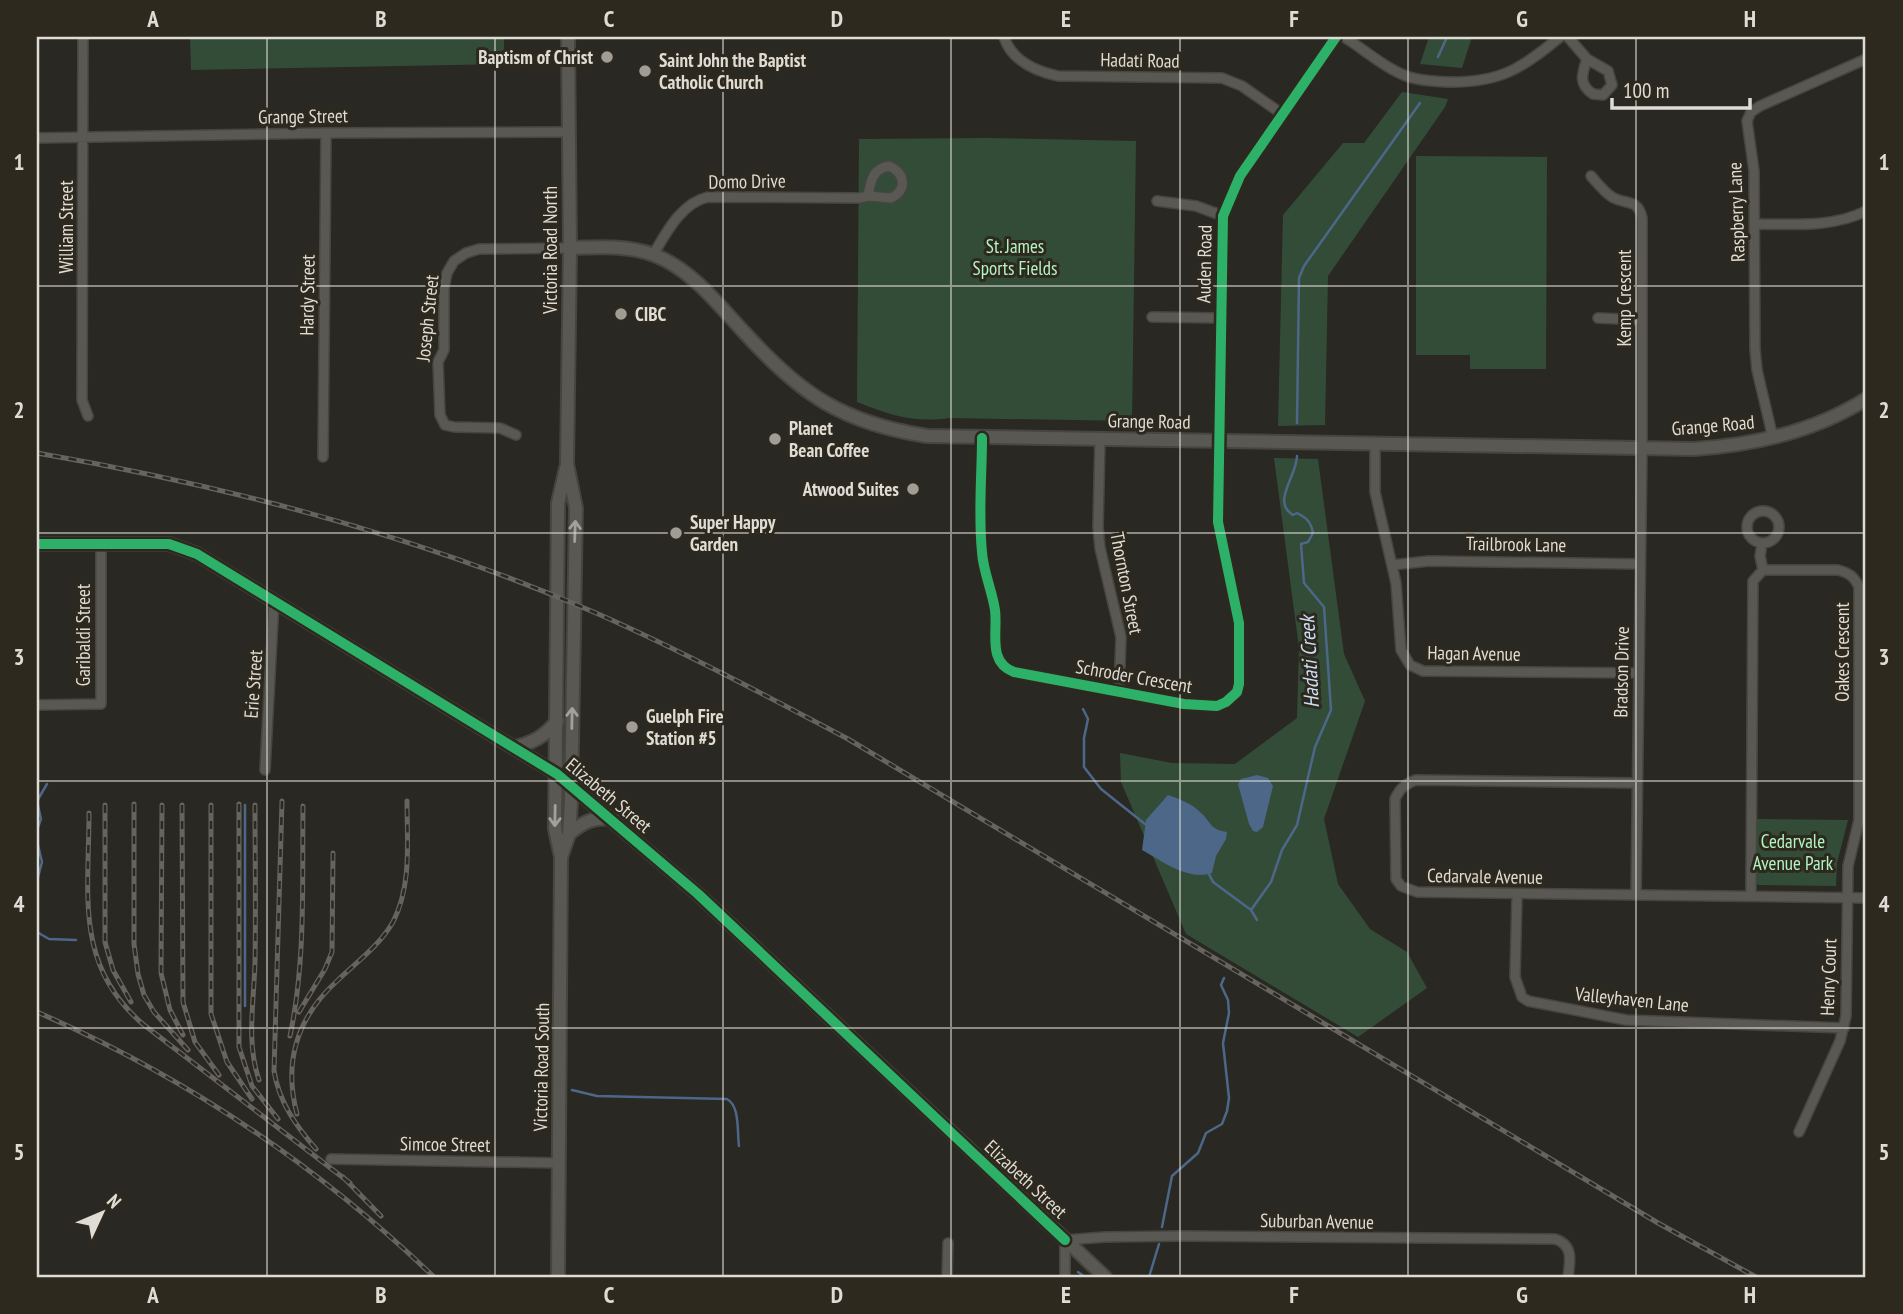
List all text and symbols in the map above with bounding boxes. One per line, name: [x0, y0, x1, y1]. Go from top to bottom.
text: A: [146, 4, 159, 33]
text: B: [375, 4, 387, 33]
text: C: [604, 4, 615, 33]
text: D: [831, 4, 843, 33]
text: E: [1061, 4, 1071, 33]
text: F: [1289, 4, 1299, 33]
text: G: [1516, 4, 1528, 33]
text: H: [1744, 4, 1756, 33]
place label: Baptism of Christ: [478, 45, 593, 69]
street label: Hadati Road: [1100, 47, 1180, 73]
place label: Saint John the Baptist Catholic Church: [659, 48, 807, 94]
marker: Baptism of Christ: [599, 49, 615, 65]
marker: Saint John the Baptist Catholic Church: [637, 63, 653, 79]
scale bar: [1612, 66, 1751, 110]
text: 100 m: [1623, 77, 1669, 104]
street label: Grange Street: [258, 103, 349, 129]
text: 1: [14, 147, 25, 176]
text: 1: [1879, 147, 1890, 176]
street label: Raspberry Lane: [1722, 161, 1750, 262]
street label: Domo Drive: [708, 168, 786, 194]
street label: William Street: [54, 180, 78, 274]
street label: Victoria Road North: [538, 186, 562, 315]
street label: Auden Road: [1191, 225, 1217, 303]
park label: St. James Sports Fields: [973, 234, 1057, 280]
street label: Kemp Crescent: [1612, 249, 1636, 346]
street label: Hardy Street: [294, 253, 320, 336]
street label: Joseph Street: [410, 273, 444, 364]
place label: CIBC: [635, 302, 667, 326]
marker: CIBC: [613, 306, 629, 322]
text: 2: [14, 395, 25, 424]
text: 2: [1879, 395, 1890, 424]
street label: Grange Road: [1107, 408, 1191, 434]
street label: Grange Road: [1671, 409, 1755, 441]
place label: Planet Bean Coffee: [789, 416, 869, 462]
marker: Planet Bean Coffee: [767, 431, 783, 447]
place label: Atwood Suites: [802, 477, 899, 501]
marker: Atwood Suites: [905, 481, 921, 497]
place label: Super Happy Garden: [690, 510, 776, 556]
one-way arrow: [569, 520, 582, 543]
marker: Super Happy Garden: [668, 525, 684, 541]
street label: Thornton Street: [1105, 530, 1149, 637]
street label: Trailbrook Lane: [1466, 531, 1567, 557]
street label: Garibaldi Street: [71, 583, 95, 686]
street label: Oakes Crescent: [1830, 602, 1854, 702]
water label: Hadati Creek: [1293, 612, 1325, 709]
street label: Bradson Drive: [1608, 626, 1634, 718]
street label: Hagan Avenue: [1427, 640, 1521, 666]
text: 3: [14, 642, 25, 671]
text: 3: [1879, 642, 1890, 671]
street label: Erie Street: [239, 648, 267, 719]
street label: Schroder Crescent: [1074, 654, 1195, 698]
place label: Guelph Fire Station #5: [646, 704, 724, 750]
one-way arrow: [565, 707, 579, 730]
marker: Guelph Fire Station #5: [624, 719, 640, 735]
street label: Elizabeth Street: [561, 752, 657, 838]
one-way arrow: [549, 804, 562, 827]
park label: Cedarvale Avenue Park: [1753, 829, 1834, 875]
street label: Cedarvale Avenue: [1427, 863, 1543, 889]
text: 4: [14, 889, 25, 918]
text: 4: [1879, 889, 1890, 918]
street label: Henry Court: [1815, 937, 1841, 1016]
street label: Valleyhaven Lane: [1573, 981, 1690, 1017]
street label: Victoria Road South: [528, 1003, 554, 1132]
street label: Simcoe Street: [400, 1131, 491, 1157]
street label: Elizabeth Street: [980, 1135, 1073, 1224]
text: 5: [14, 1137, 25, 1166]
text: 5: [1879, 1137, 1890, 1166]
north arrow: [66, 1178, 136, 1248]
text: N: [102, 1189, 126, 1213]
street label: Suburban Avenue: [1260, 1208, 1374, 1234]
text: A: [146, 1280, 159, 1309]
text: B: [375, 1280, 387, 1309]
text: C: [604, 1280, 615, 1309]
text: D: [831, 1280, 843, 1309]
text: E: [1061, 1280, 1071, 1309]
text: F: [1289, 1280, 1299, 1309]
text: G: [1516, 1280, 1528, 1309]
text: H: [1744, 1280, 1756, 1309]

